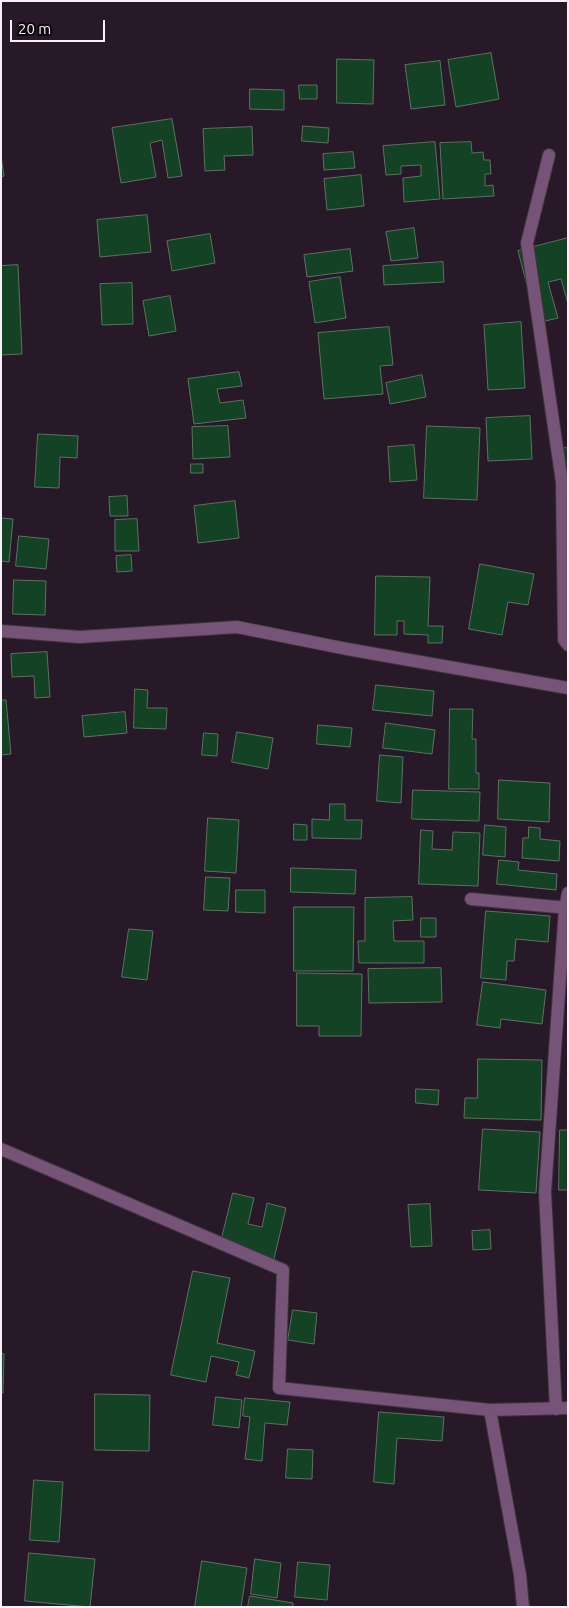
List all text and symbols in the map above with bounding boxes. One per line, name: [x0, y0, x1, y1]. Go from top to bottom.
scale bar: [12, 10, 108, 42]
text: 20 m: [18, 20, 51, 37]

